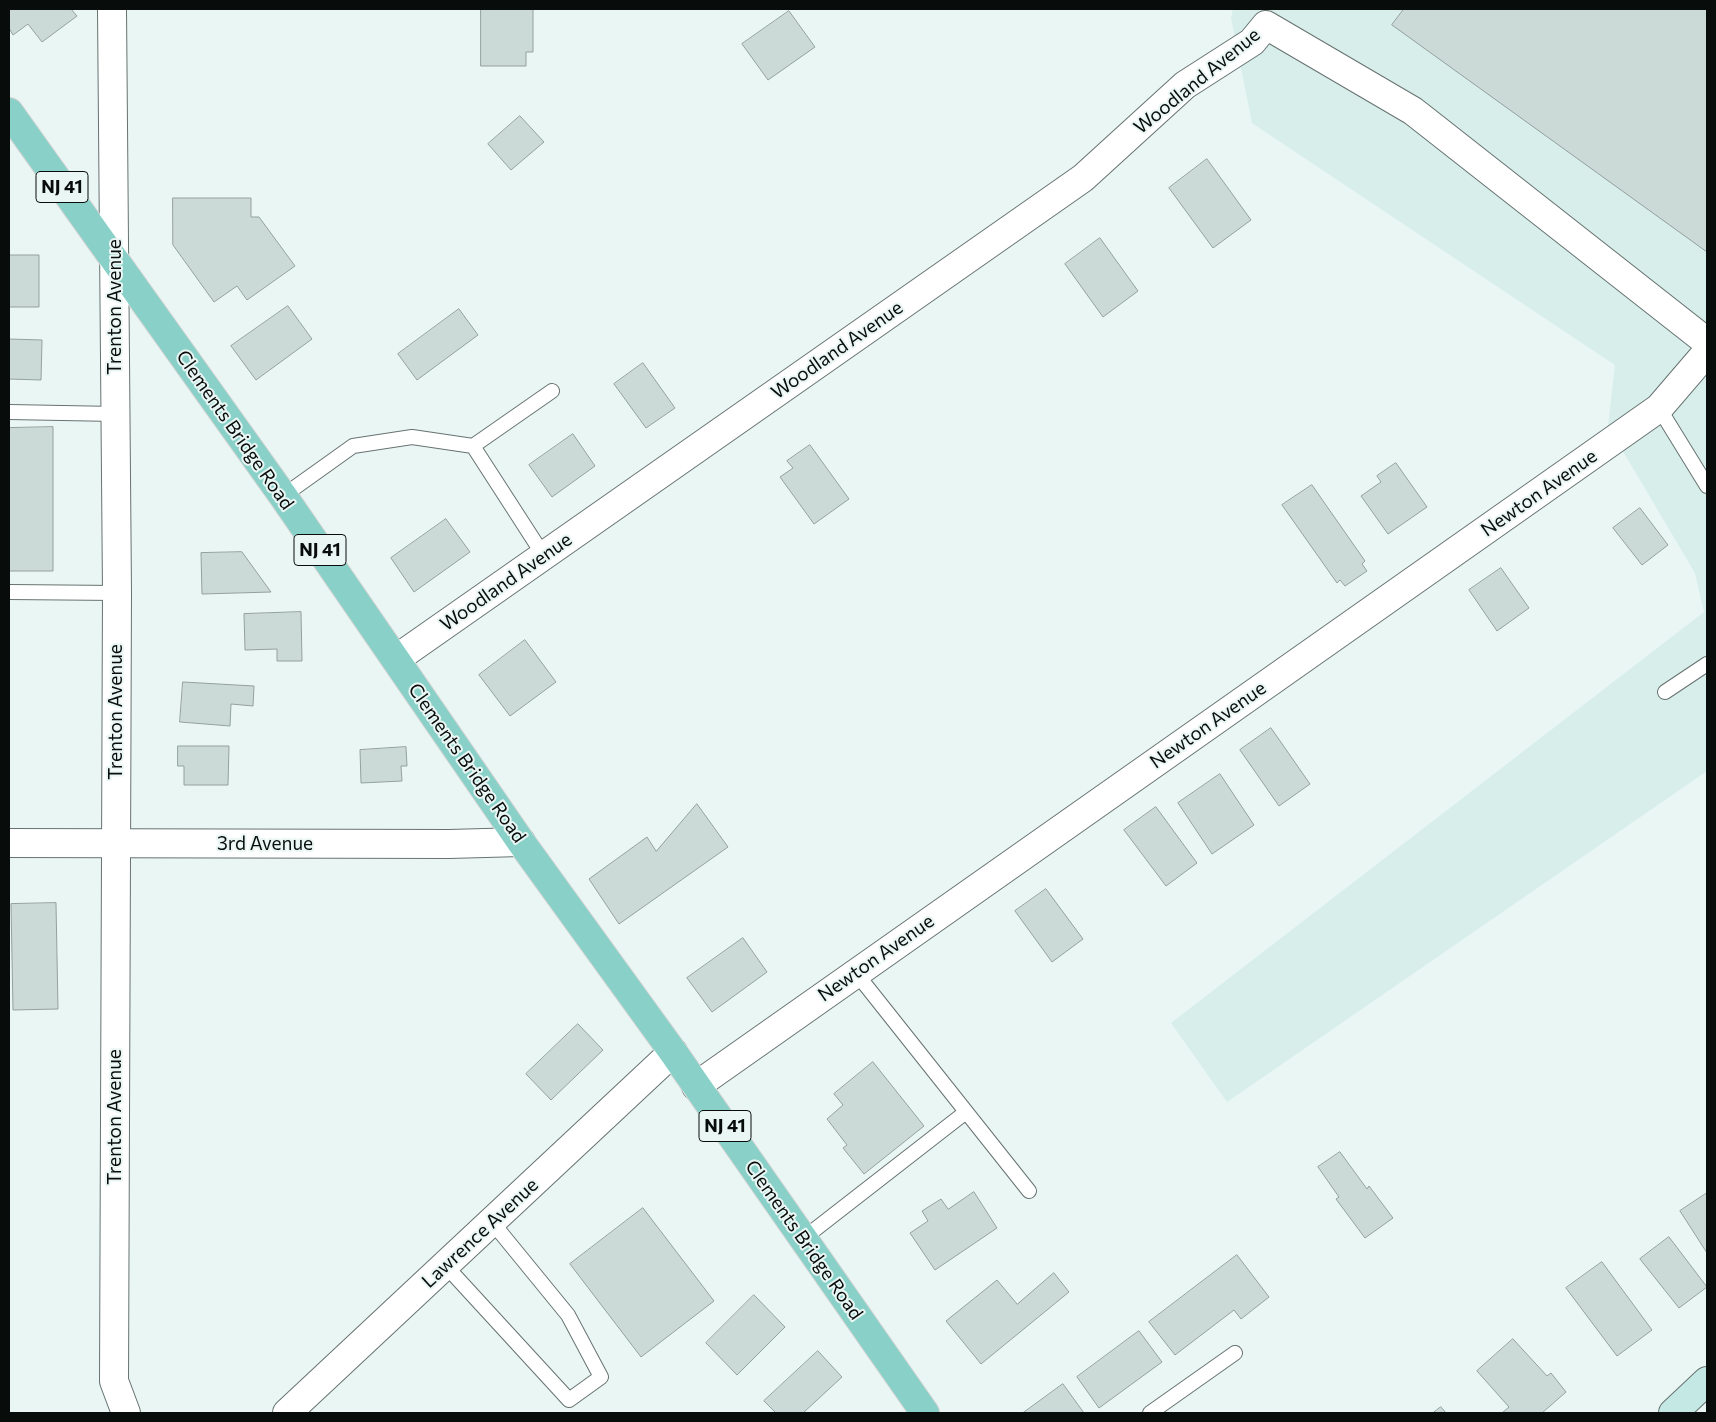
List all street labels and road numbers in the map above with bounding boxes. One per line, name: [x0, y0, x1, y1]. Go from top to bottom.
street label: Woodland Avenue: [1129, 23, 1265, 139]
road number: NJ 41: [36, 172, 88, 202]
street label: Trenton Avenue: [104, 239, 126, 375]
street label: Woodland Avenue: [767, 296, 907, 404]
street label: Clements Bridge Road: [171, 346, 299, 514]
street label: Newton Avenue: [1477, 445, 1601, 541]
street label: Woodland Avenue: [436, 528, 576, 636]
road number: NJ 41: [294, 534, 346, 566]
street label: Trenton Avenue: [105, 644, 127, 780]
street label: Newton Avenue: [1146, 677, 1270, 773]
street label: Clements Bridge Road: [403, 679, 531, 847]
street label: 3rd Avenue: [217, 833, 313, 855]
street label: Newton Avenue: [814, 910, 938, 1006]
street label: Trenton Avenue: [104, 1049, 126, 1185]
road number: NJ 41: [699, 1110, 751, 1142]
street label: Clements Bridge Road: [740, 1156, 868, 1324]
street label: Lawrence Avenue: [417, 1173, 543, 1293]

